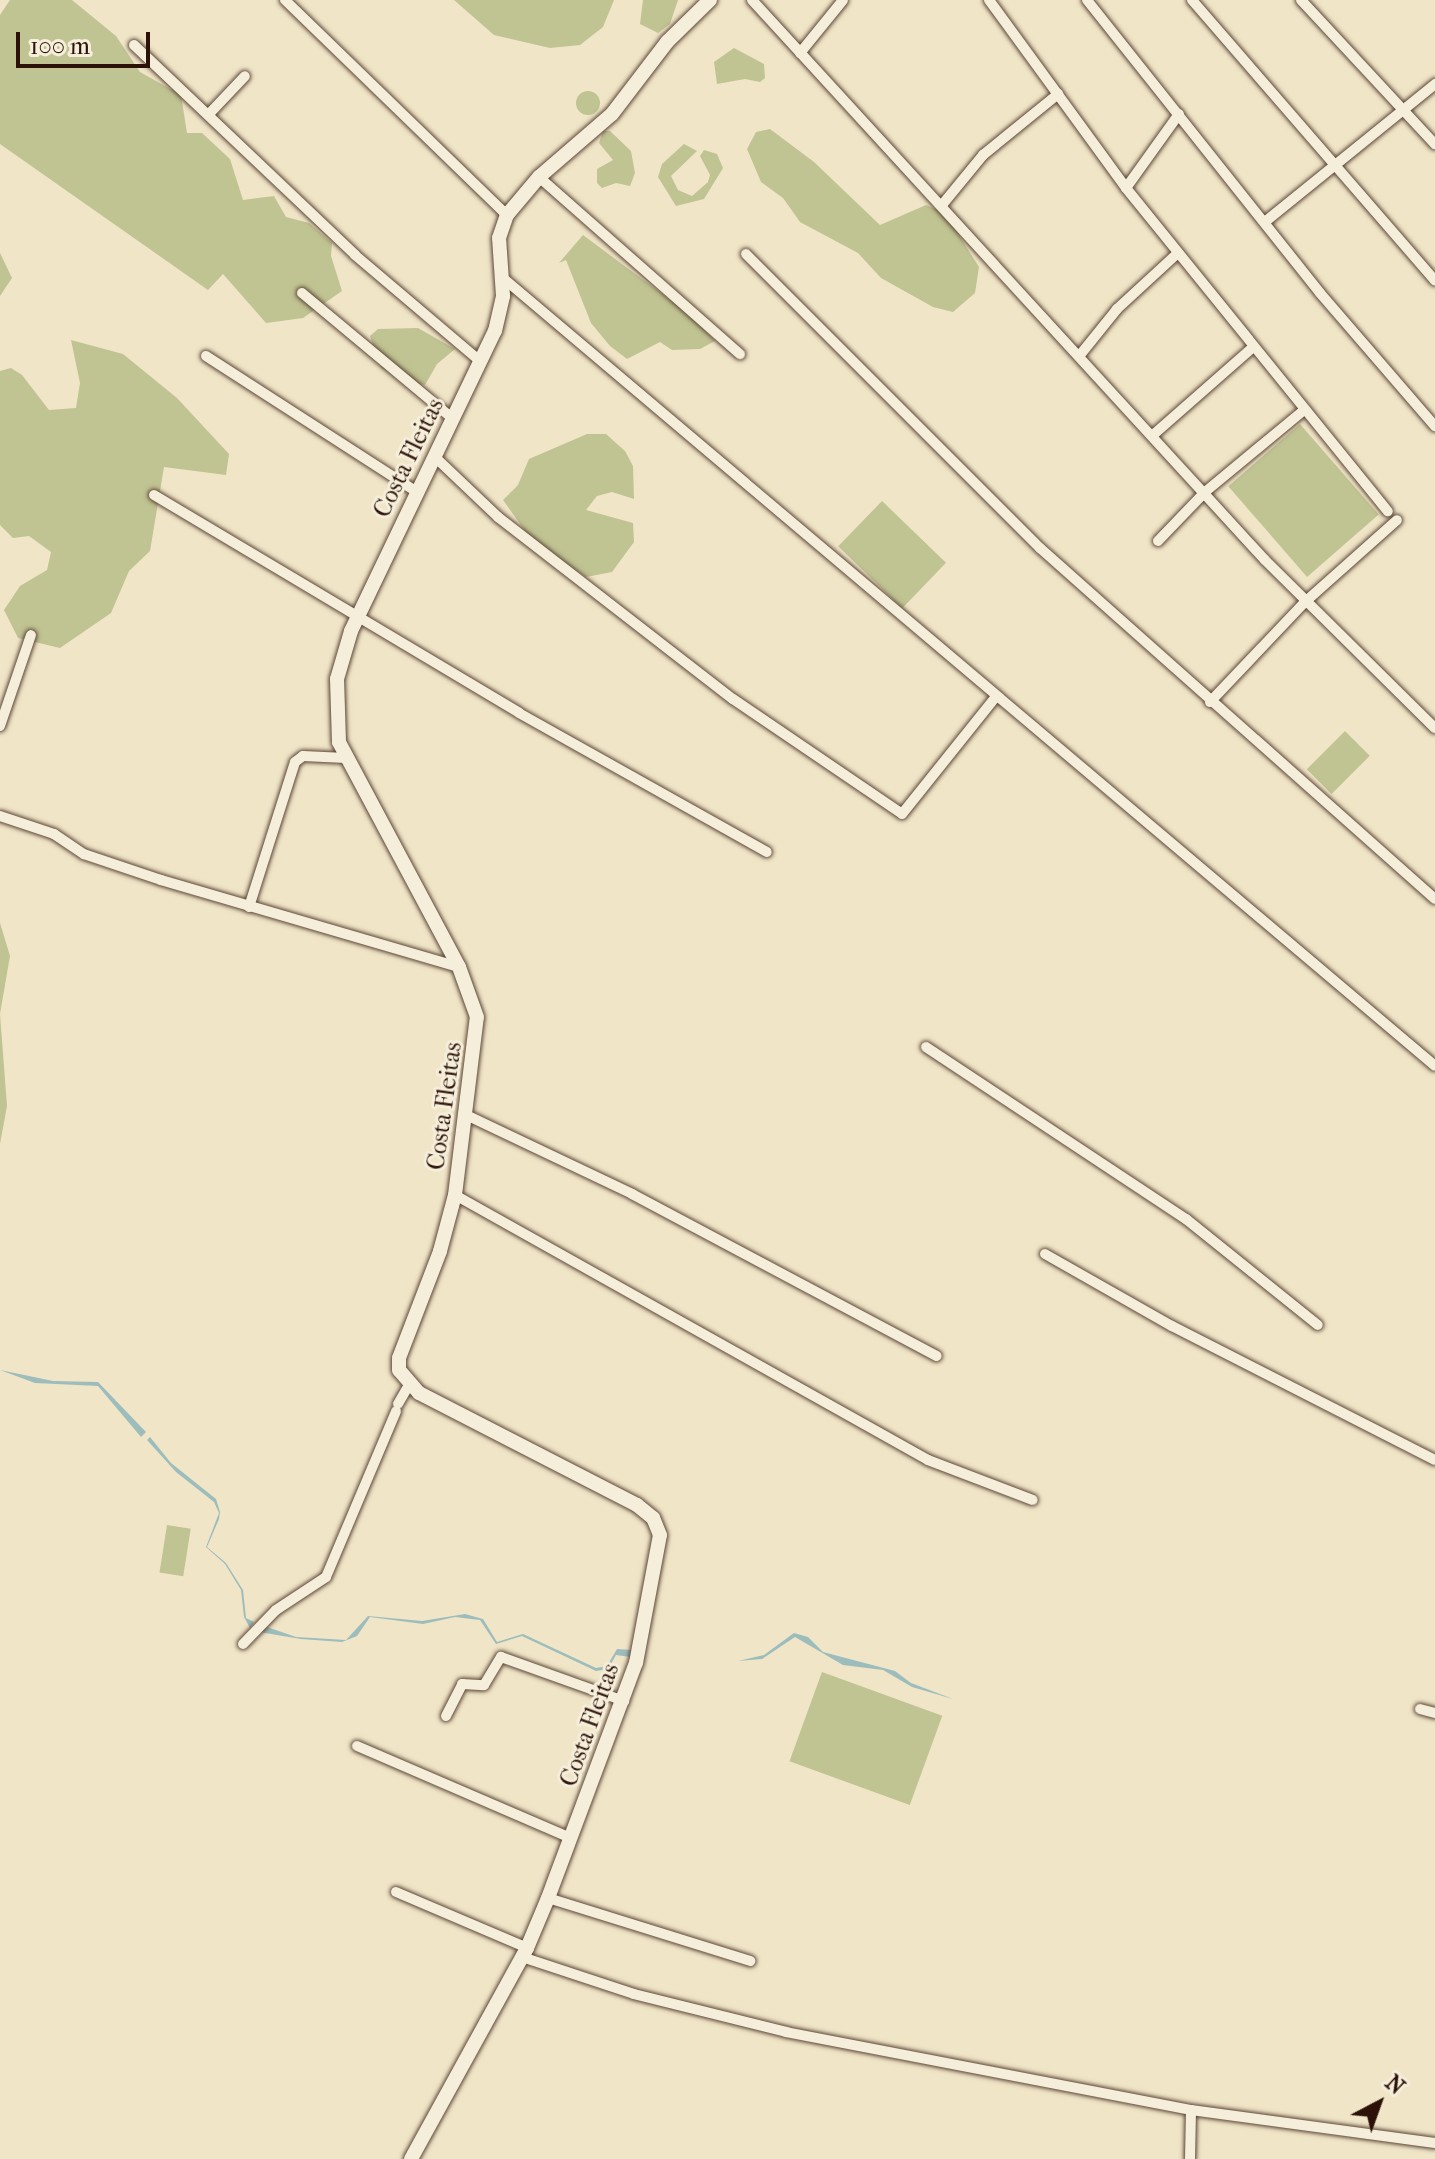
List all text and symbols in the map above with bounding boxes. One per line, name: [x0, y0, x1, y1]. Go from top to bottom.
scale bar: [20, 16, 154, 66]
text: 100 m: [30, 32, 90, 60]
street label: Costa Fleitas: [368, 394, 450, 522]
street label: Costa Fleitas: [422, 1040, 468, 1172]
street label: Costa Fleitas: [554, 1660, 626, 1790]
north arrow: [1339, 2063, 1419, 2143]
text: N: [1380, 2070, 1410, 2100]

